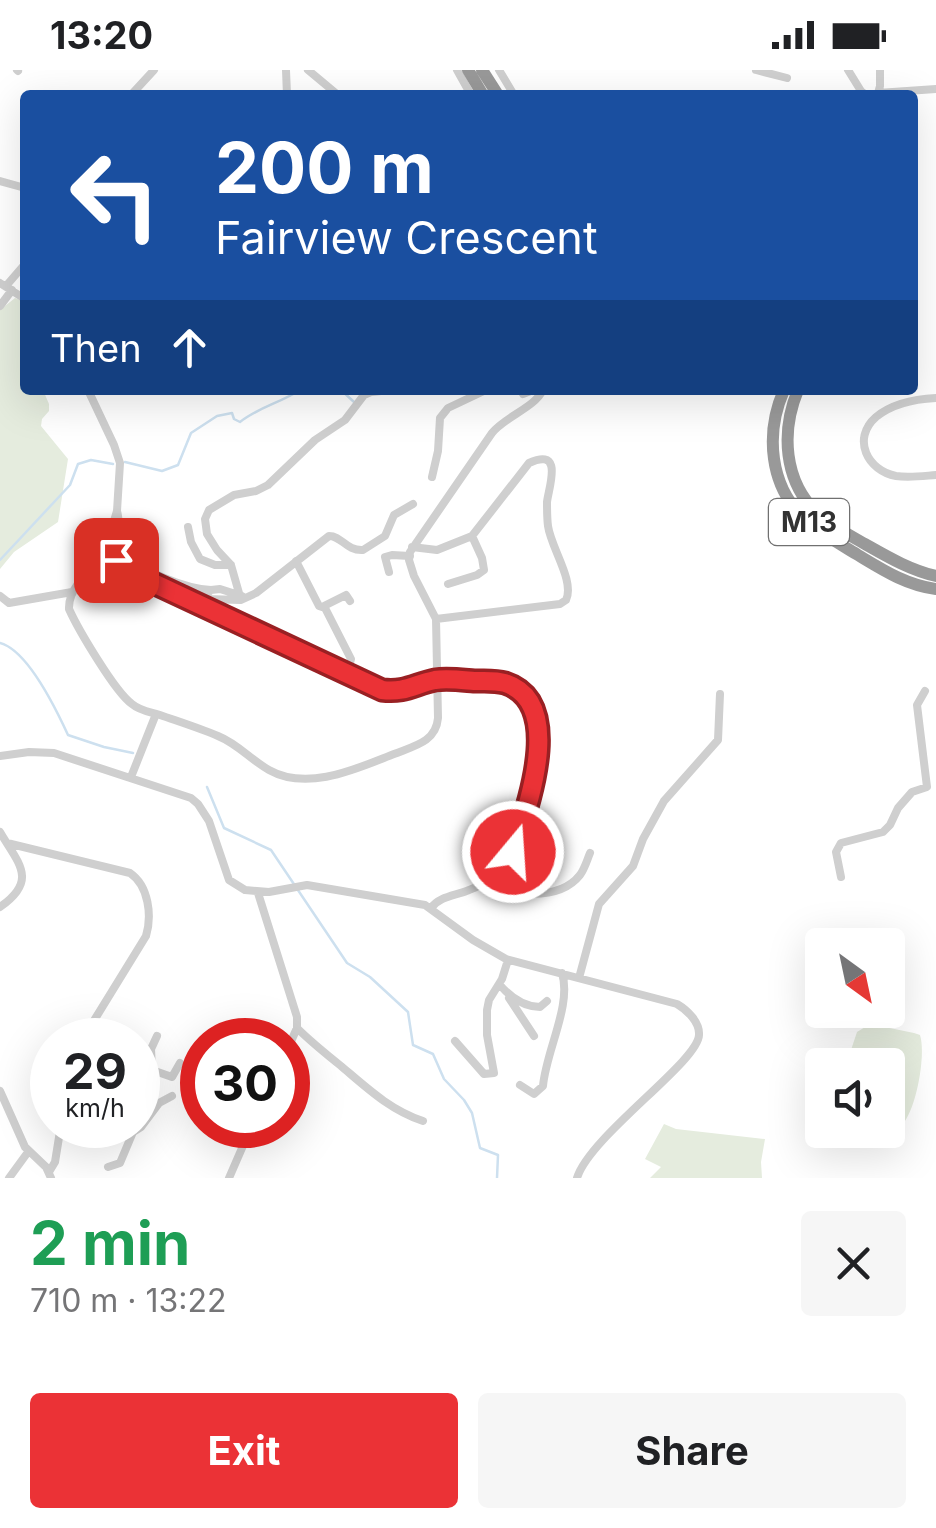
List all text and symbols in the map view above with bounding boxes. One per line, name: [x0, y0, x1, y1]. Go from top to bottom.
text: 13:20: [50, 12, 153, 58]
text: 200 m: [215, 125, 434, 210]
icon: left: [50, 130, 180, 260]
text: Fairview Crescent: [215, 210, 598, 265]
icon: ahead: [162, 320, 217, 375]
text: Then: [50, 325, 142, 371]
road number: M13: [769, 499, 849, 545]
pin: [74, 518, 159, 603]
icon: arrive: [89, 533, 144, 588]
position arrow: [461, 800, 565, 904]
north arrow: [805, 928, 905, 1028]
map controls: [805, 928, 905, 1148]
speed limit sign: 30: [180, 1018, 310, 1148]
text: 29: [63, 1041, 127, 1101]
button: sound: [805, 1048, 905, 1148]
text: km/h: [65, 1093, 125, 1123]
text: 2 min: [30, 1207, 190, 1279]
button: close: [801, 1211, 906, 1316]
text: 710 m · 13:22: [30, 1281, 227, 1320]
button: Exit: [30, 1393, 458, 1508]
button: Share: [478, 1393, 906, 1508]

